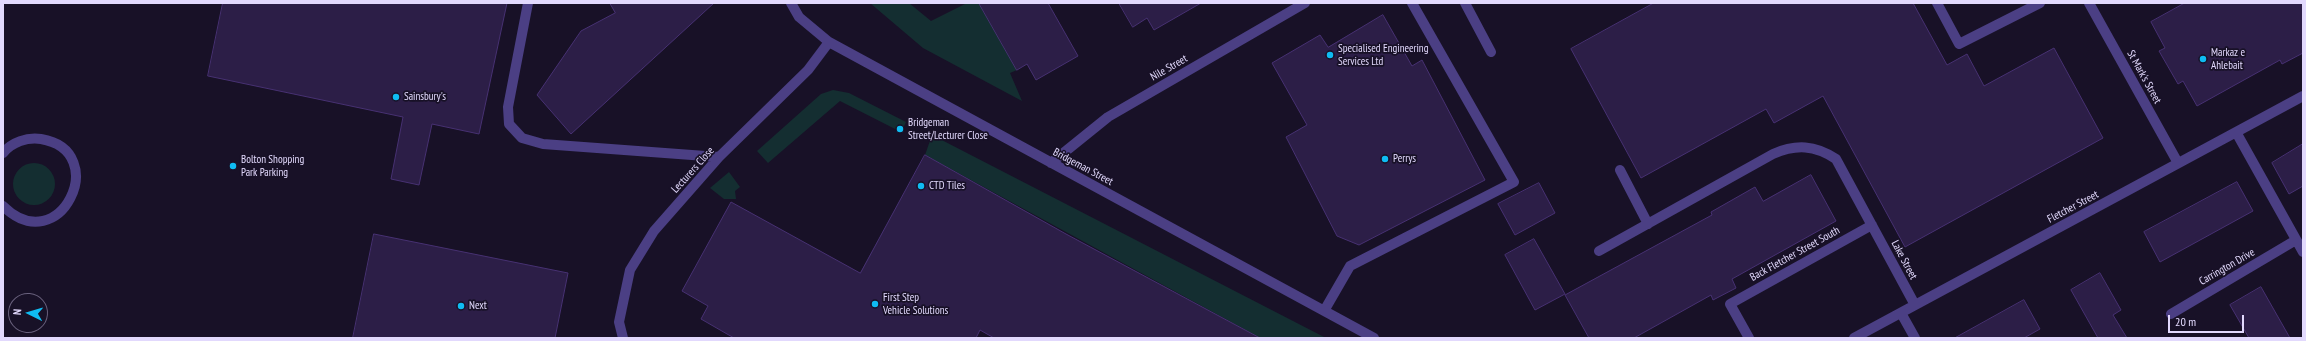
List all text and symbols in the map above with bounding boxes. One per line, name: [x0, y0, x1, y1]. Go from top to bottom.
place label: Specialised Engineering Services Ltd: [1338, 42, 1428, 68]
place label: Markaz e Ahlebait: [2211, 46, 2245, 72]
street label: St Mark's Street: [2124, 48, 2164, 106]
marker: Specialised Engineering Services Ltd: [1325, 50, 1335, 60]
street label: Nile Street: [1148, 52, 1190, 84]
marker: Markaz e Ahlebait: [2198, 54, 2208, 64]
place label: Sainsbury's: [404, 90, 446, 104]
marker: Sainsbury's: [391, 92, 401, 102]
place label: Bridgeman Street/Lecturer Close: [908, 116, 988, 142]
marker: Bridgeman Street/Lecturer Close: [895, 124, 905, 134]
street label: Lecturers Close: [669, 144, 717, 196]
street label: Bridgeman Street: [1051, 146, 1115, 188]
place label: Perrys: [1393, 152, 1416, 166]
place label: Bolton Shopping Park Parking: [241, 153, 304, 179]
marker: Perrys: [1380, 154, 1390, 164]
marker: Bolton Shopping Park Parking: [228, 161, 238, 171]
place label: CTD Tiles: [929, 179, 965, 193]
marker: CTD Tiles: [916, 181, 926, 191]
street label: Fletcher Street: [2045, 188, 2101, 226]
street label: Back Fletcher Street South: [1748, 224, 1842, 284]
street label: Lake Street: [1888, 238, 1920, 282]
street label: Carrington Drive: [2197, 246, 2257, 288]
place label: First Step Vehicle Solutions: [883, 291, 948, 317]
north arrow: [8, 293, 48, 333]
place label: Next: [469, 299, 487, 313]
marker: First Step Vehicle Solutions: [870, 299, 880, 309]
marker: Next: [456, 301, 466, 311]
scale bar: [2170, 307, 2246, 333]
text: N: [10, 308, 24, 316]
text: 20 m: [2175, 314, 2196, 329]

